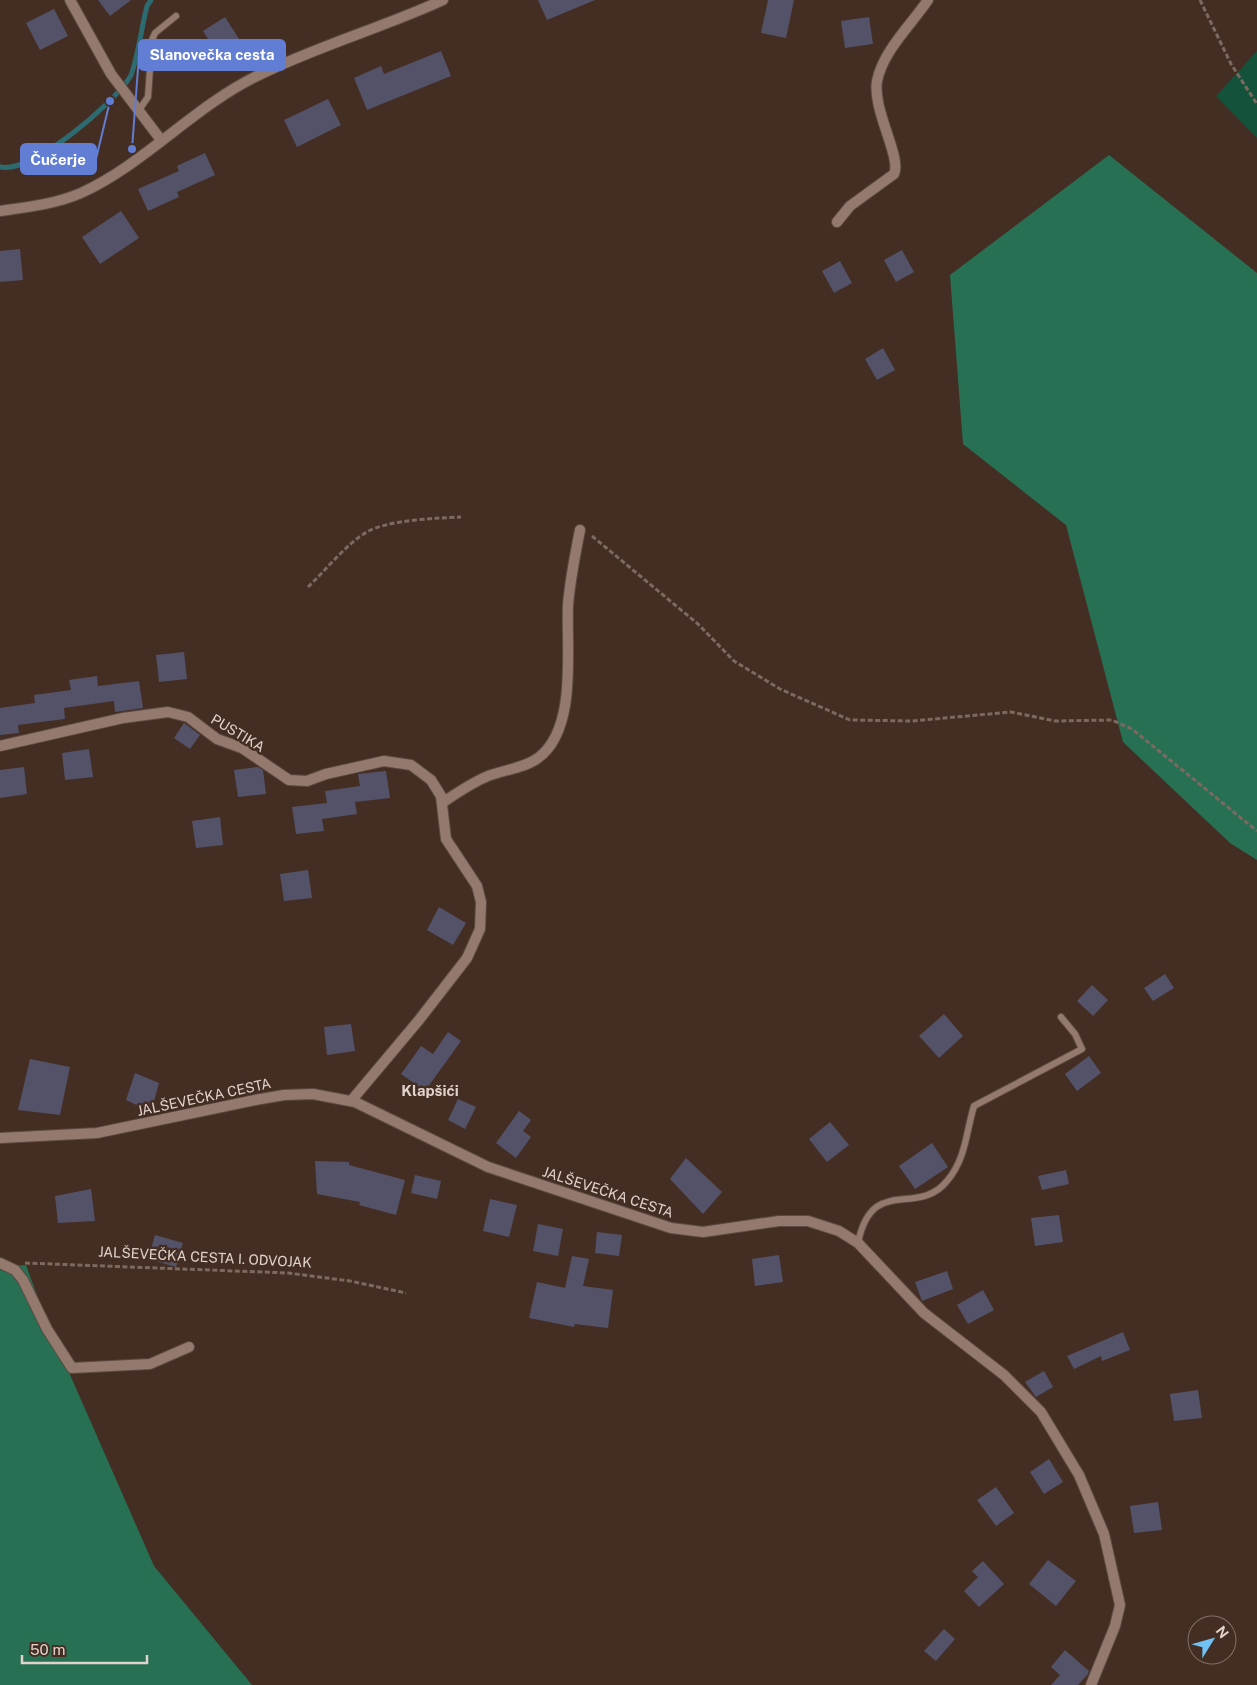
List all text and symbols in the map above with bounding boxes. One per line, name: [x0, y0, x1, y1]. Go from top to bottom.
callout: Slanovečka cesta: [139, 40, 285, 70]
text: Slanovečka cesta: [149, 46, 275, 63]
callout: Čučerje: [21, 144, 96, 174]
text: Čučerje: [30, 151, 86, 168]
street label: PUSTIKA: [208, 711, 268, 755]
street label: JALŠEVEČKA CESTA: [135, 1074, 273, 1119]
district label: Klapšići: [401, 1082, 459, 1099]
street label: JALŠEVEČKA CESTA: [541, 1162, 676, 1221]
street label: JALŠEVEČKA CESTA I. ODVOJAK: [98, 1242, 313, 1271]
north arrow: [1187, 1615, 1237, 1665]
text: N: [1213, 1623, 1232, 1641]
scale bar: [22, 1632, 148, 1664]
text: 50 m: [30, 1641, 65, 1658]

